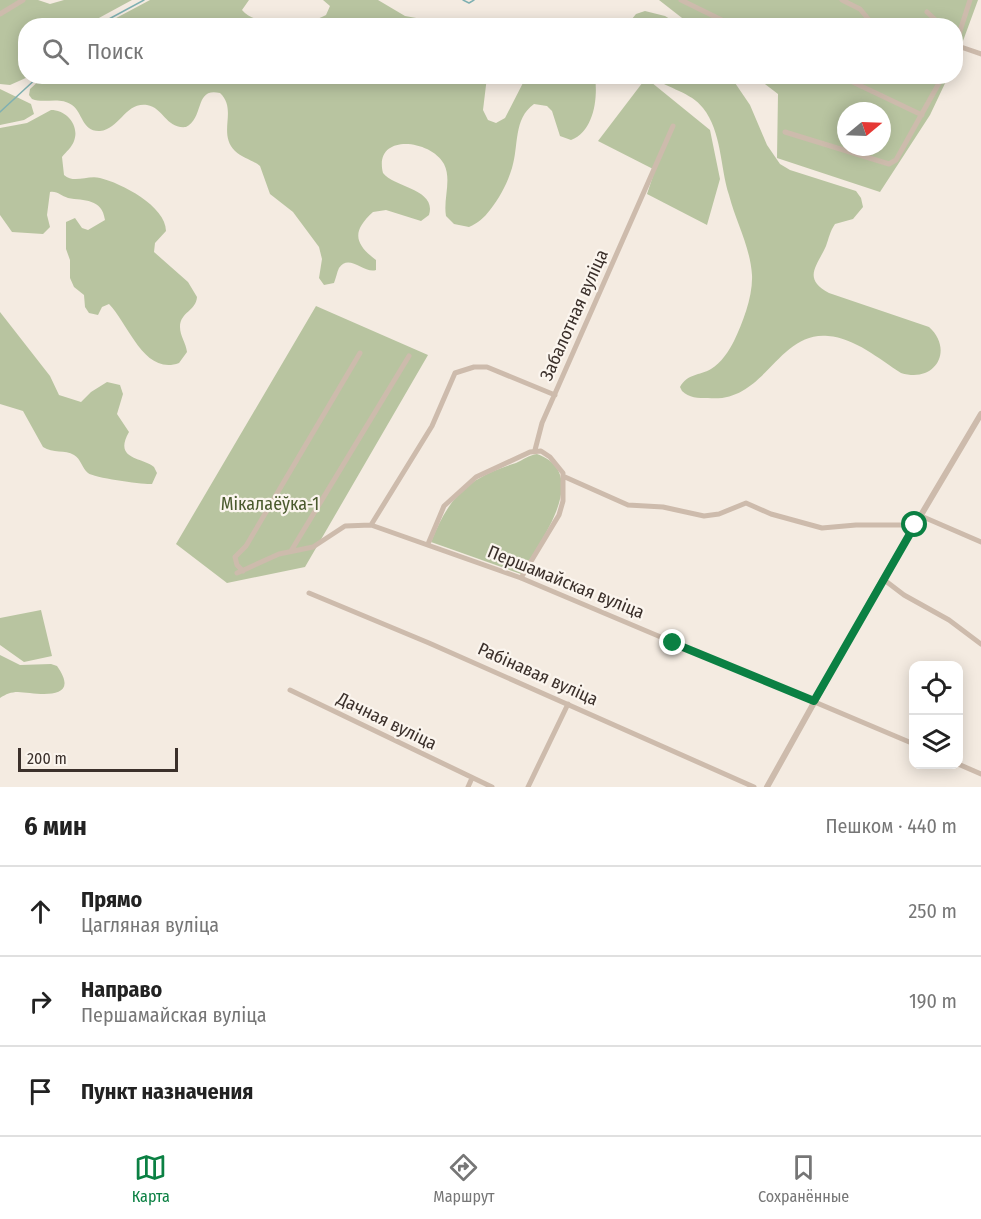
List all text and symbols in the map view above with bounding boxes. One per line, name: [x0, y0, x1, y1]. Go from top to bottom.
search box: [18, 18, 963, 84]
icon: search: [39, 35, 72, 68]
text: Поиск: [87, 38, 143, 65]
north arrow: [837, 102, 891, 156]
street label: Забалотная вуліца: [535, 246, 613, 384]
park label: Мікалаёўка-1: [221, 493, 319, 515]
route start: [901, 511, 927, 537]
street label: Першамайская вуліца: [484, 541, 648, 624]
route end: [659, 629, 685, 655]
street label: Рабінавая вуліца: [475, 638, 602, 710]
map controls: [909, 661, 963, 769]
button: locate: [909, 661, 963, 715]
street label: Дачная вуліца: [333, 687, 441, 755]
button: layers: [909, 715, 963, 769]
scale bar: [18, 745, 178, 772]
text: 200 m: [27, 749, 67, 768]
text: 6 мин: [24, 811, 87, 842]
text: Пешком · 440 m: [825, 814, 957, 838]
text: Прямо: [81, 886, 142, 913]
icon: ahead: [24, 895, 57, 928]
text: 250 m: [909, 899, 957, 923]
text: Цагляная вуліца: [81, 913, 219, 937]
text: Направо: [81, 976, 162, 1003]
icon: right: [24, 985, 57, 1018]
text: 190 m: [909, 989, 957, 1013]
text: Першамайская вуліца: [81, 1003, 267, 1027]
icon: arrive: [24, 1075, 57, 1108]
text: Пункт назначения: [81, 1078, 253, 1105]
tab: Карта: [132, 1151, 170, 1206]
tab: Маршрут: [433, 1151, 495, 1206]
tab: Сохранённые: [758, 1151, 849, 1206]

